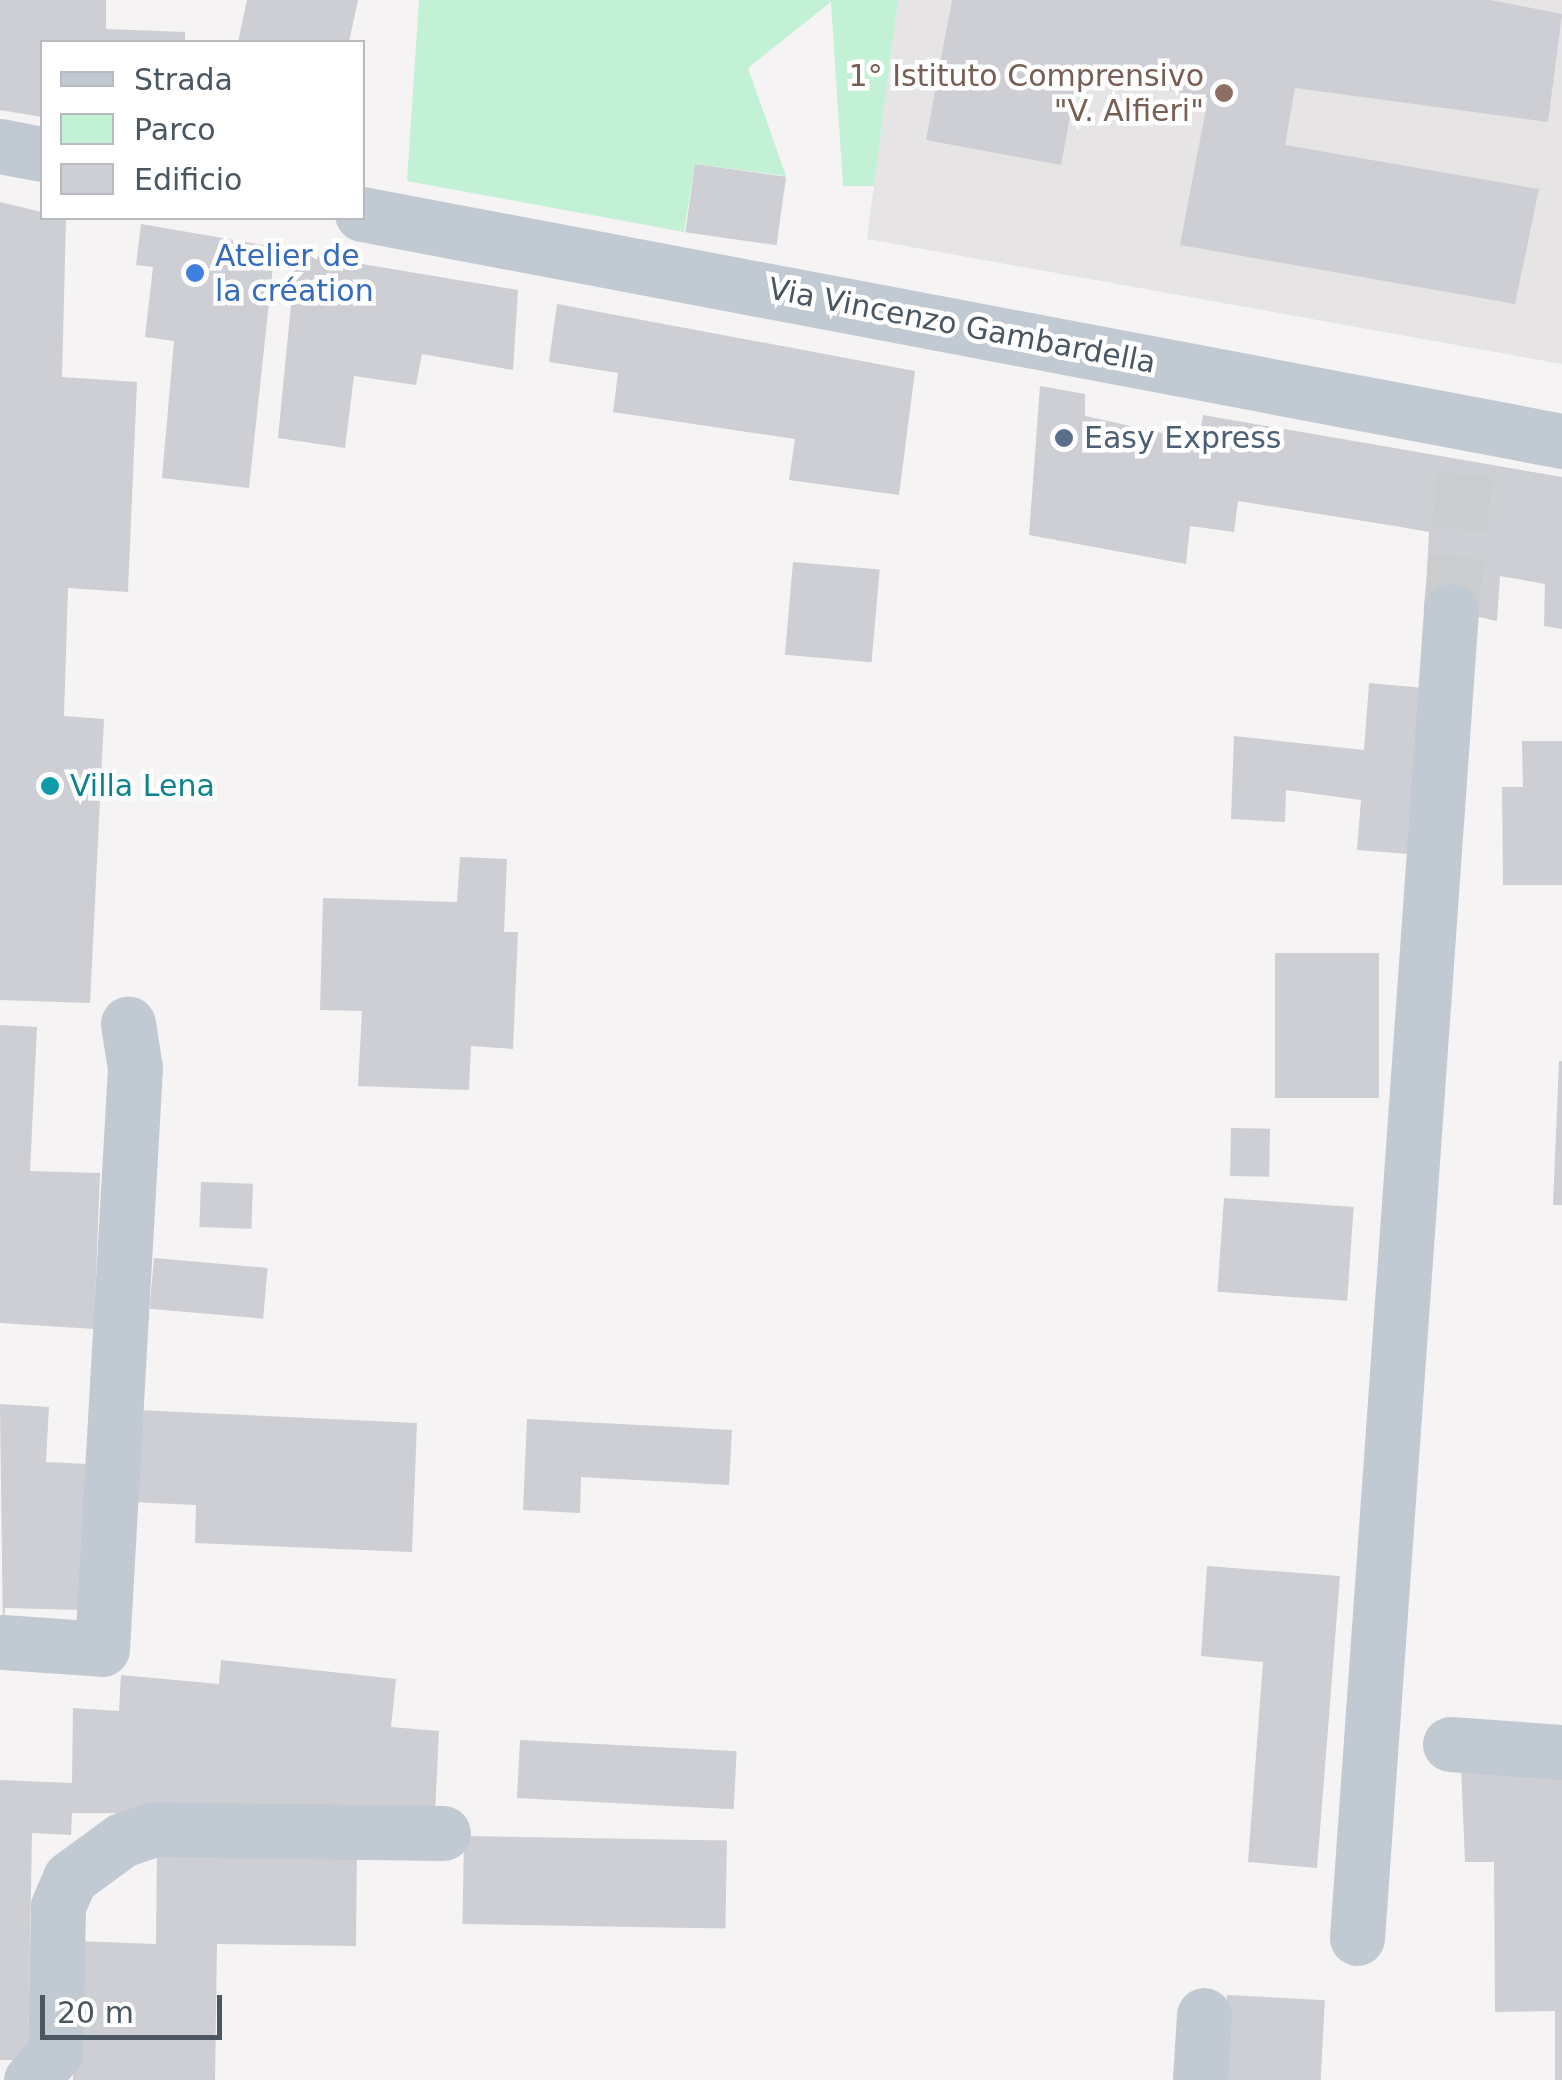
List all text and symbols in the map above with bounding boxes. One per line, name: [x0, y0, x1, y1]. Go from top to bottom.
legend: [40, 40, 365, 220]
place label: 1° Istituto Comprensivo "V. Alfieri": [849, 58, 1204, 128]
text: Strada: [134, 62, 233, 97]
marker: 1° Istituto Comprensivo "V. Alfieri": [1213, 82, 1235, 104]
text: Parco: [134, 112, 216, 147]
text: Edificio: [134, 162, 242, 197]
place label: Atelier de la création: [215, 238, 374, 308]
marker: Atelier de la création: [184, 262, 206, 284]
street label: Via Vincenzo Gambardella: [765, 271, 1159, 381]
place label: Easy Express: [1084, 420, 1281, 456]
marker: Easy Express: [1053, 427, 1075, 449]
place label: Villa Lena: [70, 768, 215, 804]
marker: Villa Lena: [39, 775, 61, 797]
scale bar: [45, 1975, 228, 2037]
text: 20 m: [57, 1995, 134, 2030]

